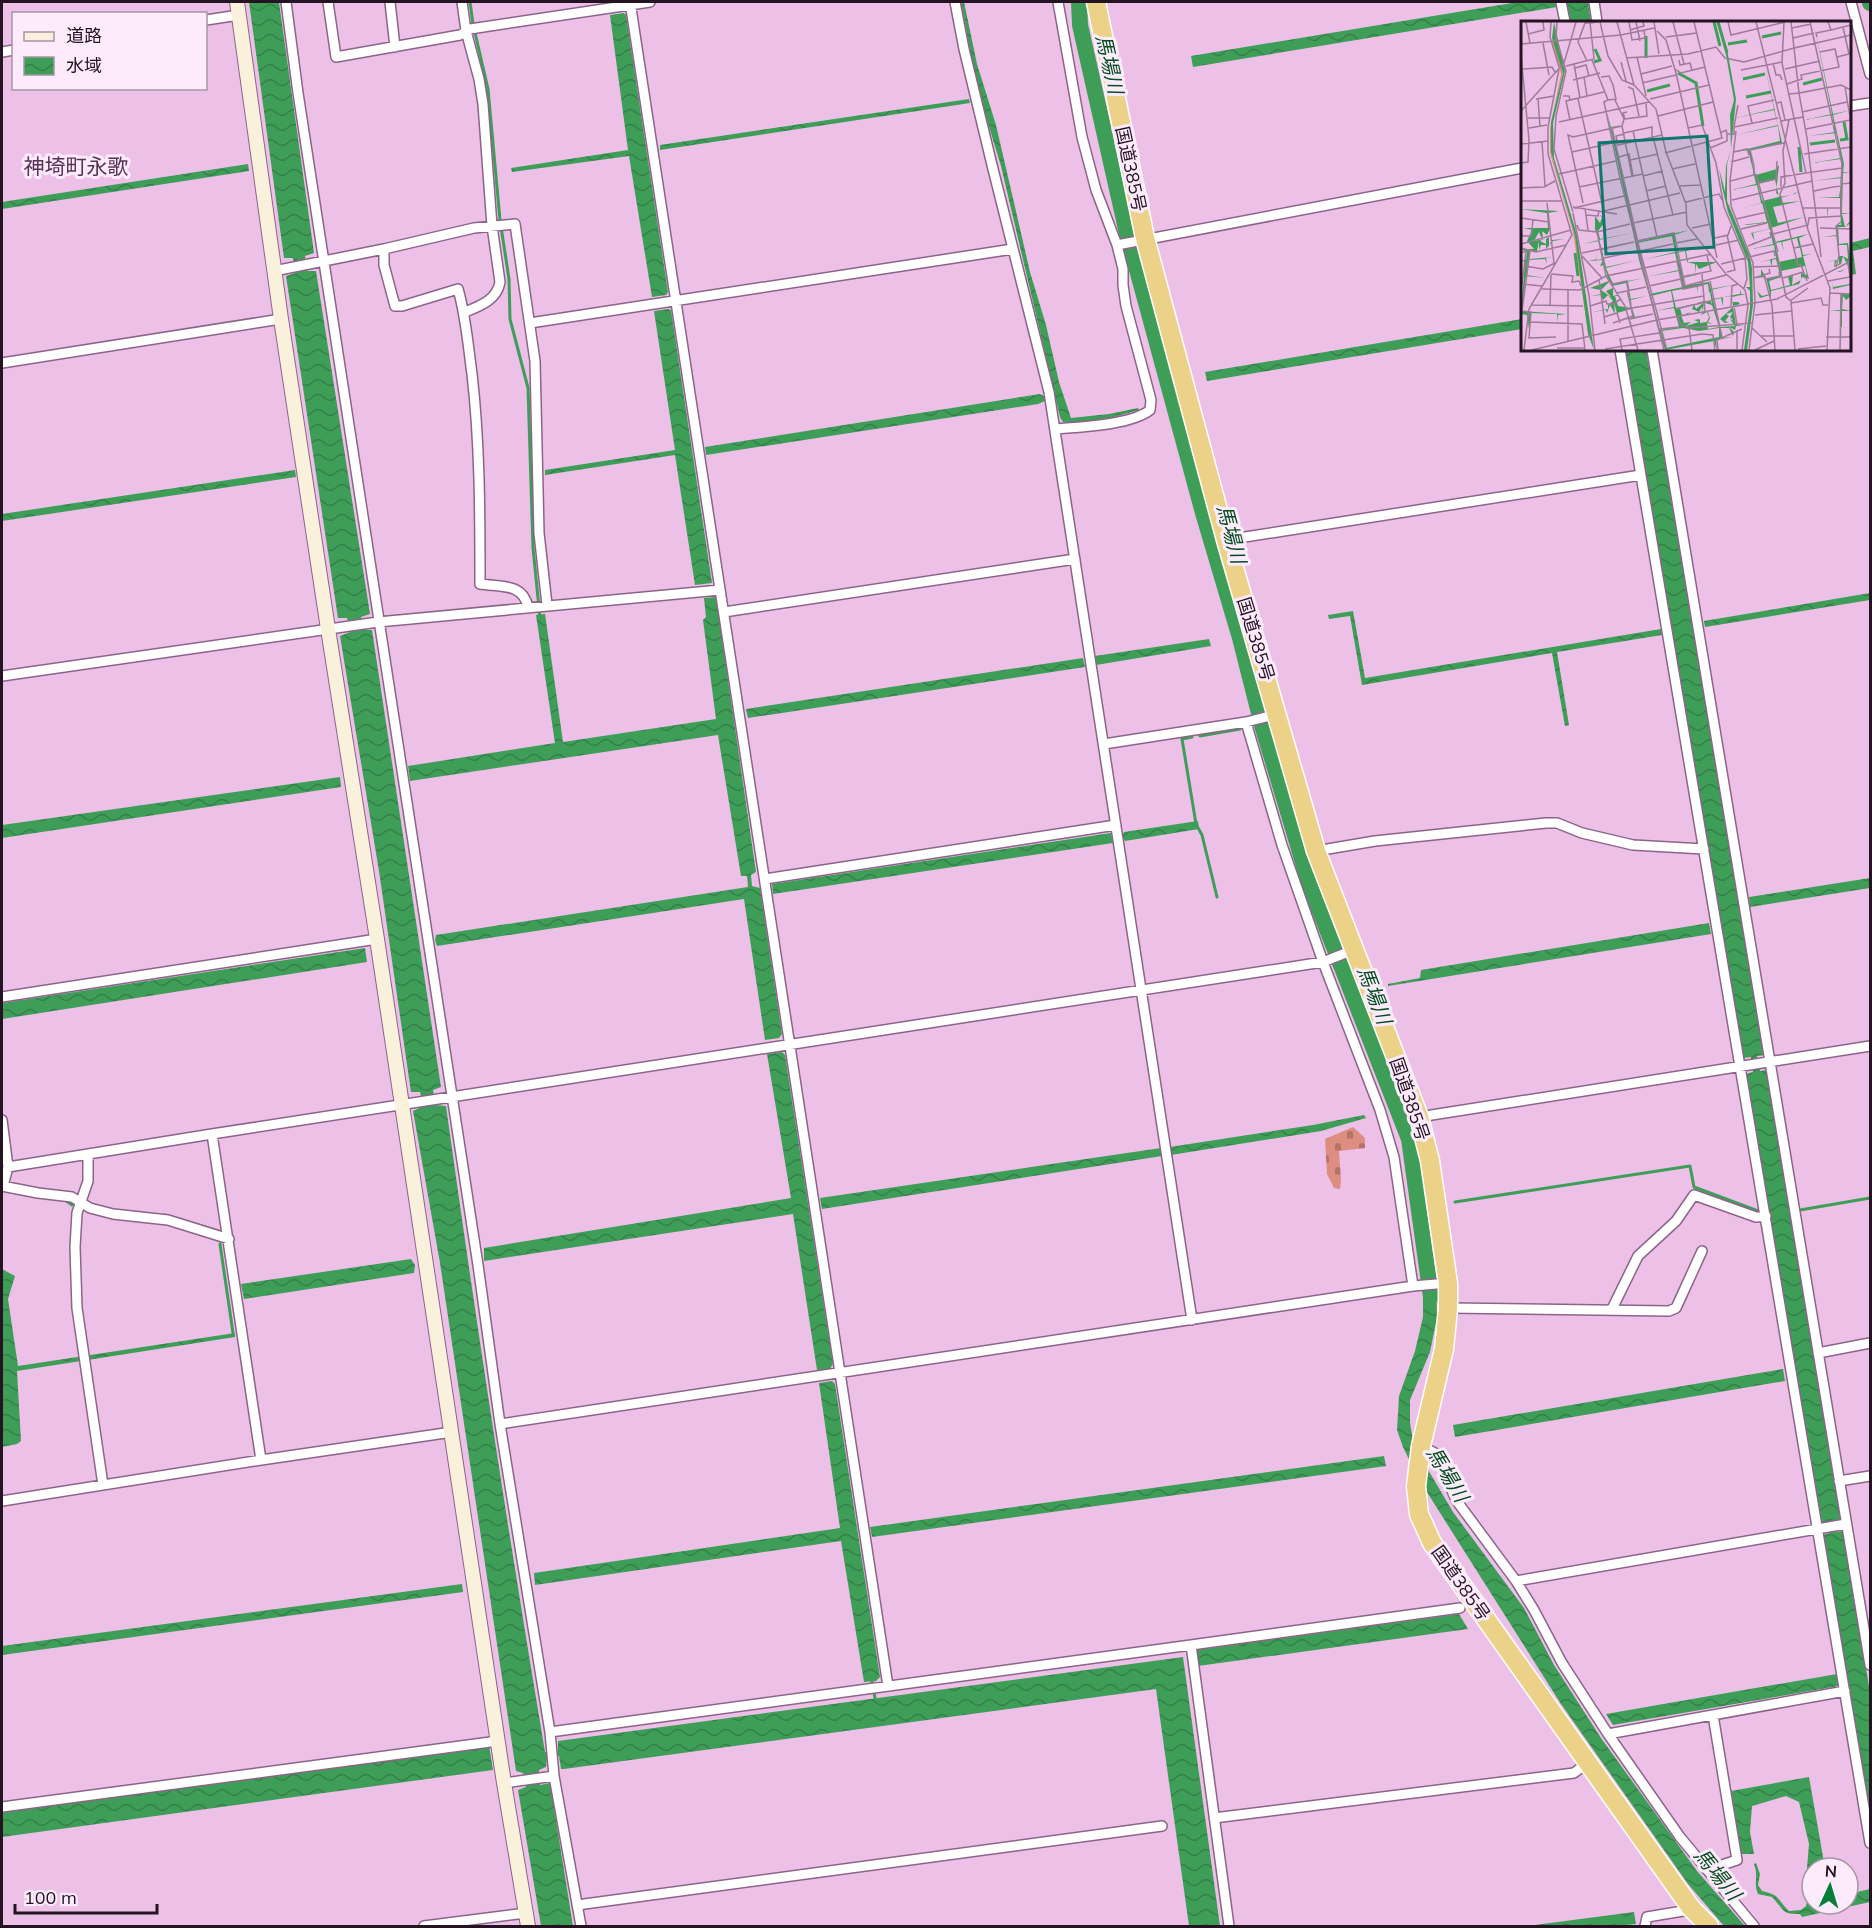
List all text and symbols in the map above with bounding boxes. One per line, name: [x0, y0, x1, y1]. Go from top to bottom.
legend: [12, 12, 207, 90]
inset map: [1521, 21, 1851, 351]
text: 道路: [66, 24, 102, 47]
water label: 馬場川: [1091, 32, 1129, 98]
text: 水域: [66, 54, 102, 77]
street label: 国道385号: [1111, 124, 1151, 214]
district label: 神埼町永歌: [24, 153, 129, 179]
water label: 馬場川: [1212, 502, 1252, 568]
street label: 国道385号: [1232, 594, 1280, 684]
water label: 馬場川: [1353, 963, 1398, 1029]
street label: 国道385号: [1385, 1054, 1435, 1144]
water label: 馬場川: [1422, 1442, 1475, 1508]
street label: 国道385号: [1427, 1541, 1495, 1625]
water label: 馬場川: [1689, 1843, 1748, 1907]
north arrow: [1800, 1856, 1860, 1916]
text: N: [1824, 1861, 1838, 1881]
scale bar: [15, 1877, 158, 1915]
text: 100 m: [24, 1886, 77, 1909]

